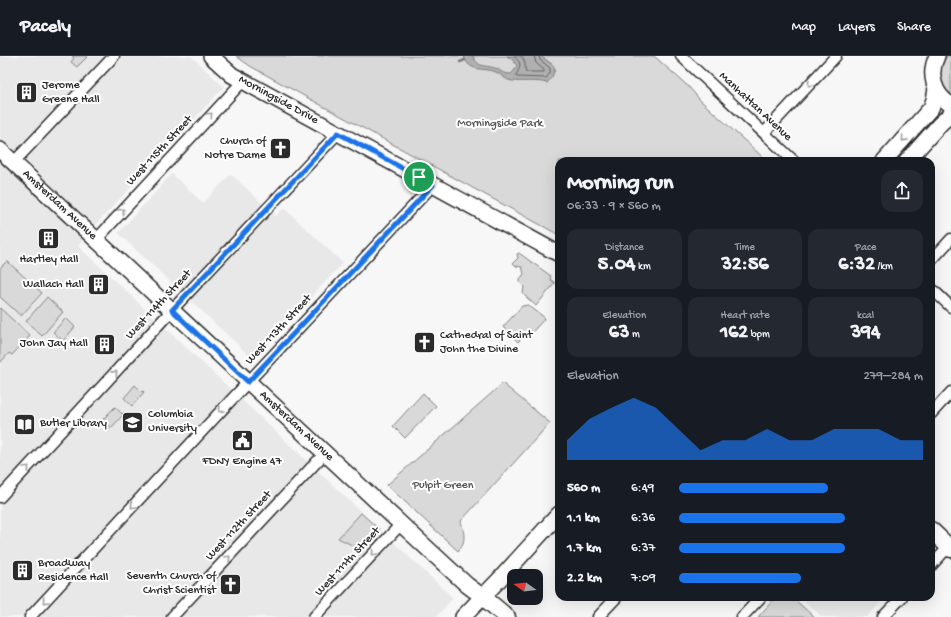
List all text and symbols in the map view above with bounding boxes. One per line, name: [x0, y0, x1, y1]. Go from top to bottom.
text: Pacely: [20, 16, 71, 39]
text: Map: [792, 19, 816, 36]
text: Layers: [838, 19, 875, 36]
text: Share: [897, 19, 931, 36]
street label: Manhattan Avenue: [716, 70, 795, 145]
street label: Morningside Drive: [236, 73, 321, 128]
place label: Jerome Greene Hall: [42, 79, 100, 107]
building icon: Jerome Greene Hall: [13, 80, 39, 106]
one-way arrow: [807, 80, 814, 87]
street label: West 115th Street: [124, 112, 197, 189]
one-way arrow: [205, 113, 212, 120]
park label: Morningside Park: [457, 117, 544, 131]
one-way arrow: [901, 134, 908, 141]
place label: Church of Notre Dame: [205, 135, 267, 163]
church icon: Church of Notre Dame: [268, 136, 294, 162]
pin: [402, 160, 436, 194]
icon: arrive: [408, 166, 430, 188]
street label: Amsterdam Avenue: [19, 167, 100, 244]
button: share: [881, 170, 923, 212]
text: Morning run: [567, 171, 673, 197]
text: 06:33 · 9 × 560 m: [567, 199, 661, 214]
one-way arrow: [117, 208, 125, 216]
building icon: Hartley Hall: [36, 226, 62, 252]
text: Distance: [605, 242, 644, 254]
text: Time: [735, 242, 755, 254]
text: Pace: [855, 242, 876, 254]
place label: Hartley Hall: [19, 253, 79, 267]
text: 5.04: [598, 254, 635, 277]
text: 32:56: [721, 254, 769, 277]
text: 6:32: [838, 254, 875, 277]
text: km: [635, 261, 651, 273]
text: /km: [875, 261, 893, 273]
street label: West 114th Street: [123, 266, 196, 343]
building icon: Wallach Hall: [86, 272, 112, 298]
place label: Wallach Hall: [23, 278, 84, 292]
street label: West 113th Street: [243, 291, 316, 368]
text: Elevation: [602, 310, 646, 322]
text: Heart rate: [720, 310, 770, 322]
text: kcal: [857, 310, 874, 322]
text: 63: [609, 322, 629, 345]
text: 162: [720, 322, 748, 345]
text: 394: [851, 322, 881, 345]
place label: Cathedral of Saint John the Divine: [440, 329, 533, 357]
text: m: [629, 329, 640, 341]
text: bpm: [748, 329, 770, 341]
church icon: Cathedral of Saint John the Divine: [411, 330, 437, 356]
building icon: John Jay Hall: [91, 331, 117, 357]
place label: John Jay Hall: [20, 337, 88, 351]
text: Elevation: [567, 369, 619, 384]
text: 279–284 m: [863, 369, 923, 384]
one-way arrow: [110, 370, 118, 378]
street label: Amsterdam Avenue: [256, 388, 337, 465]
one-way arrow: [219, 405, 226, 413]
place label: Columbia University: [148, 408, 197, 436]
school or university icon: Columbia University: [120, 409, 146, 435]
library icon: Butler Library: [12, 411, 38, 437]
place label: Butler Library: [39, 417, 107, 431]
public building icon: FDNY Engine 47: [229, 428, 255, 454]
place label: FDNY Engine 47: [201, 455, 282, 469]
one-way arrow: [22, 465, 29, 473]
park label: Pulpit Green: [411, 479, 474, 493]
text: 560 m: [567, 481, 600, 496]
text: 6:49: [631, 481, 654, 496]
street label: West 112th Street: [203, 487, 276, 564]
one-way arrow: [131, 501, 138, 508]
text: 1.1 km: [567, 511, 600, 526]
text: 6:36: [631, 511, 655, 526]
street label: West 111th Street: [312, 524, 384, 599]
text: 1.7 km: [567, 541, 601, 556]
text: 6:37: [631, 541, 655, 556]
one-way arrow: [372, 548, 379, 556]
one-way arrow: [223, 555, 230, 563]
place label: Broadway Residence Hall: [37, 557, 109, 585]
building icon: Broadway Residence Hall: [10, 558, 36, 584]
north arrow: [507, 569, 543, 605]
map controls: [507, 569, 543, 605]
place label: Seventh Church of Christ Scientist: [127, 570, 217, 598]
church icon: Seventh Church of Christ Scientist: [218, 571, 244, 597]
text: 2.2 km: [567, 571, 602, 586]
text: 7:09: [631, 571, 656, 586]
one-way arrow: [42, 596, 50, 604]

